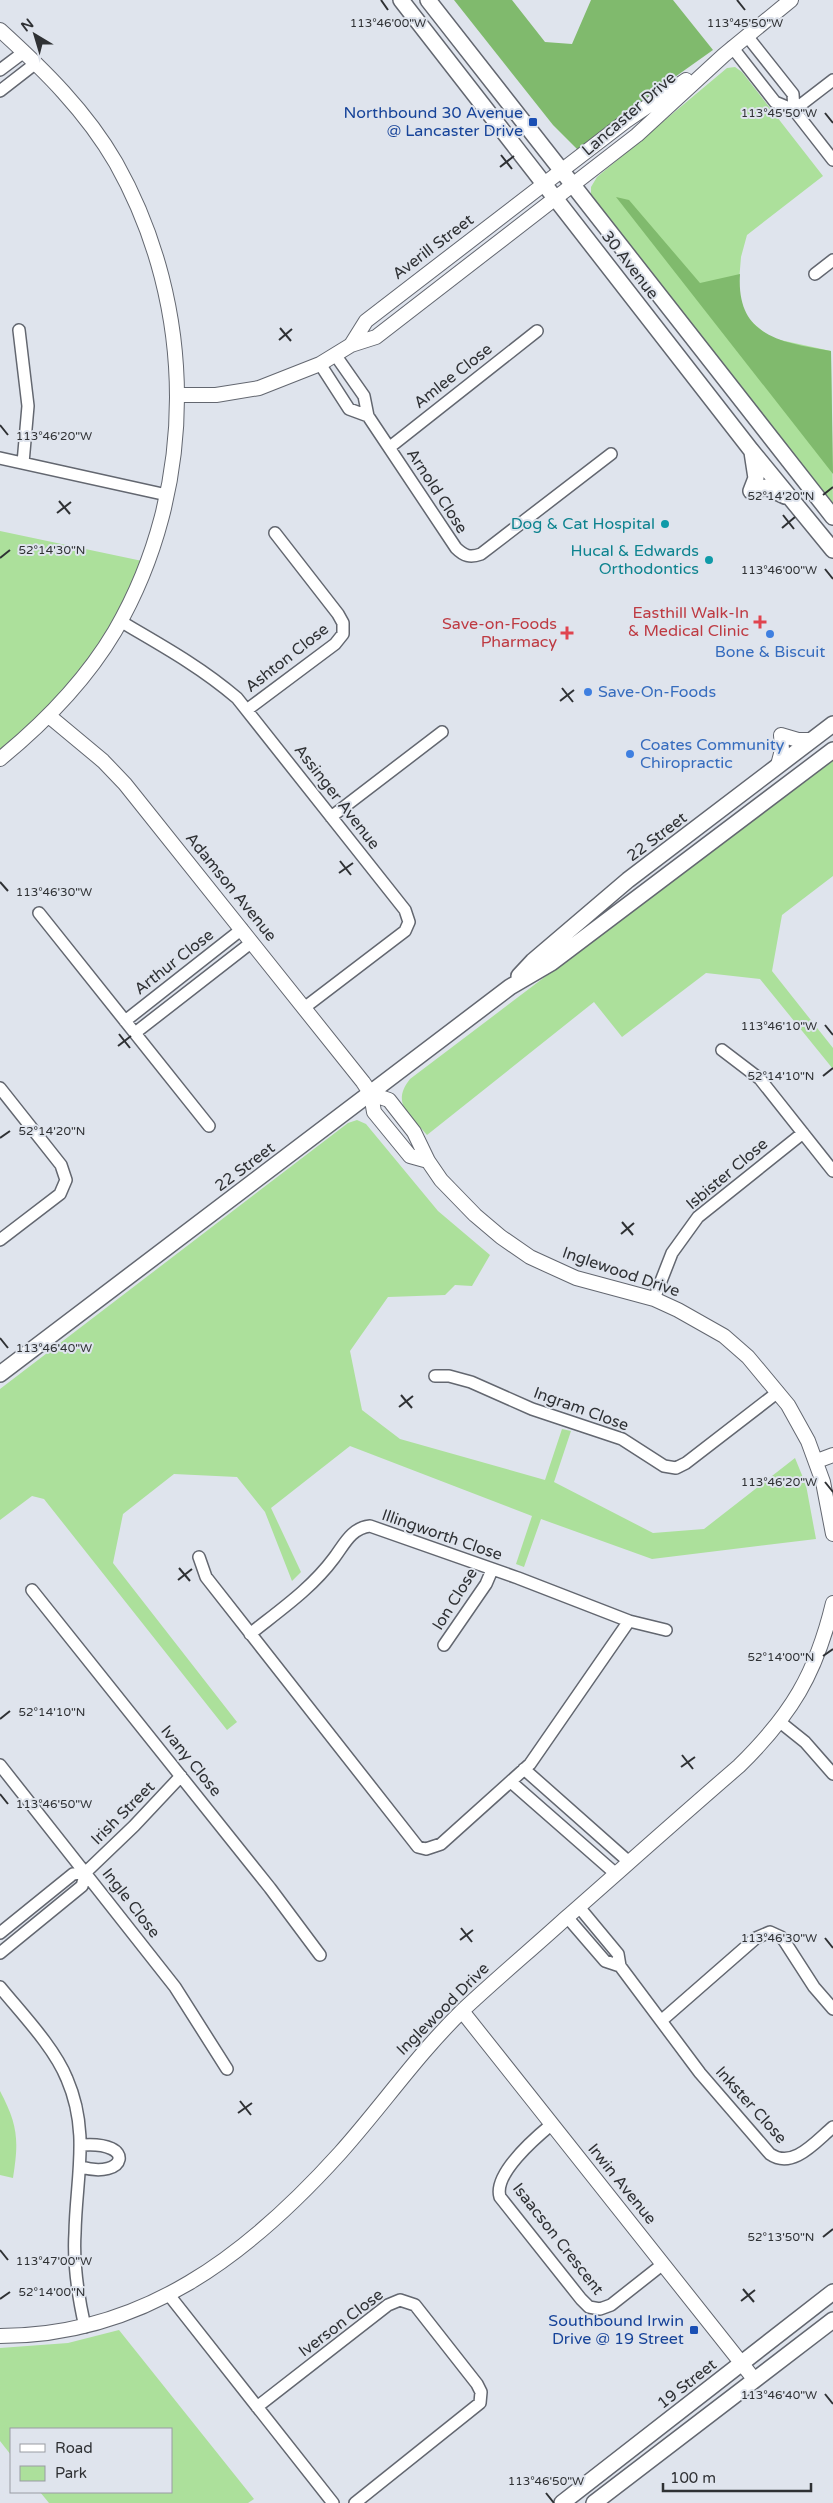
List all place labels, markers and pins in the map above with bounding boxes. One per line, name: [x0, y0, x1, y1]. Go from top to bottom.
place label: Northbound 30 Avenue @ Lancaster Drive: [344, 103, 523, 141]
marker: Northbound 30 Avenue @ Lancaster Drive: [527, 116, 539, 128]
place label: Dog & Cat Hospital: [511, 514, 655, 534]
marker: Dog & Cat Hospital: [659, 518, 671, 530]
place label: Hucal & Edwards Orthodontics: [571, 541, 699, 579]
marker: Hucal & Edwards Orthodontics: [703, 554, 715, 566]
place label: Easthill Walk-In & Medical Clinic: [628, 603, 749, 641]
place label: Save-on-Foods Pharmacy: [442, 614, 557, 652]
marker: Easthill Walk-In & Medical Clinic: [753, 615, 767, 629]
marker: Save-on-Foods Pharmacy: [561, 627, 573, 639]
marker: Bone & Biscuit: [764, 628, 776, 640]
place label: Bone & Biscuit: [715, 642, 825, 662]
place label: Save-On-Foods: [598, 682, 716, 702]
marker: Save-On-Foods: [582, 686, 594, 698]
place label: Coates Community Chiropractic: [640, 735, 785, 773]
marker: Coates Community Chiropractic: [624, 748, 636, 760]
place label: Southbound Irwin Drive @ 19 Street: [548, 2311, 684, 2349]
marker: Southbound Irwin Drive @ 19 Street: [688, 2324, 700, 2336]

